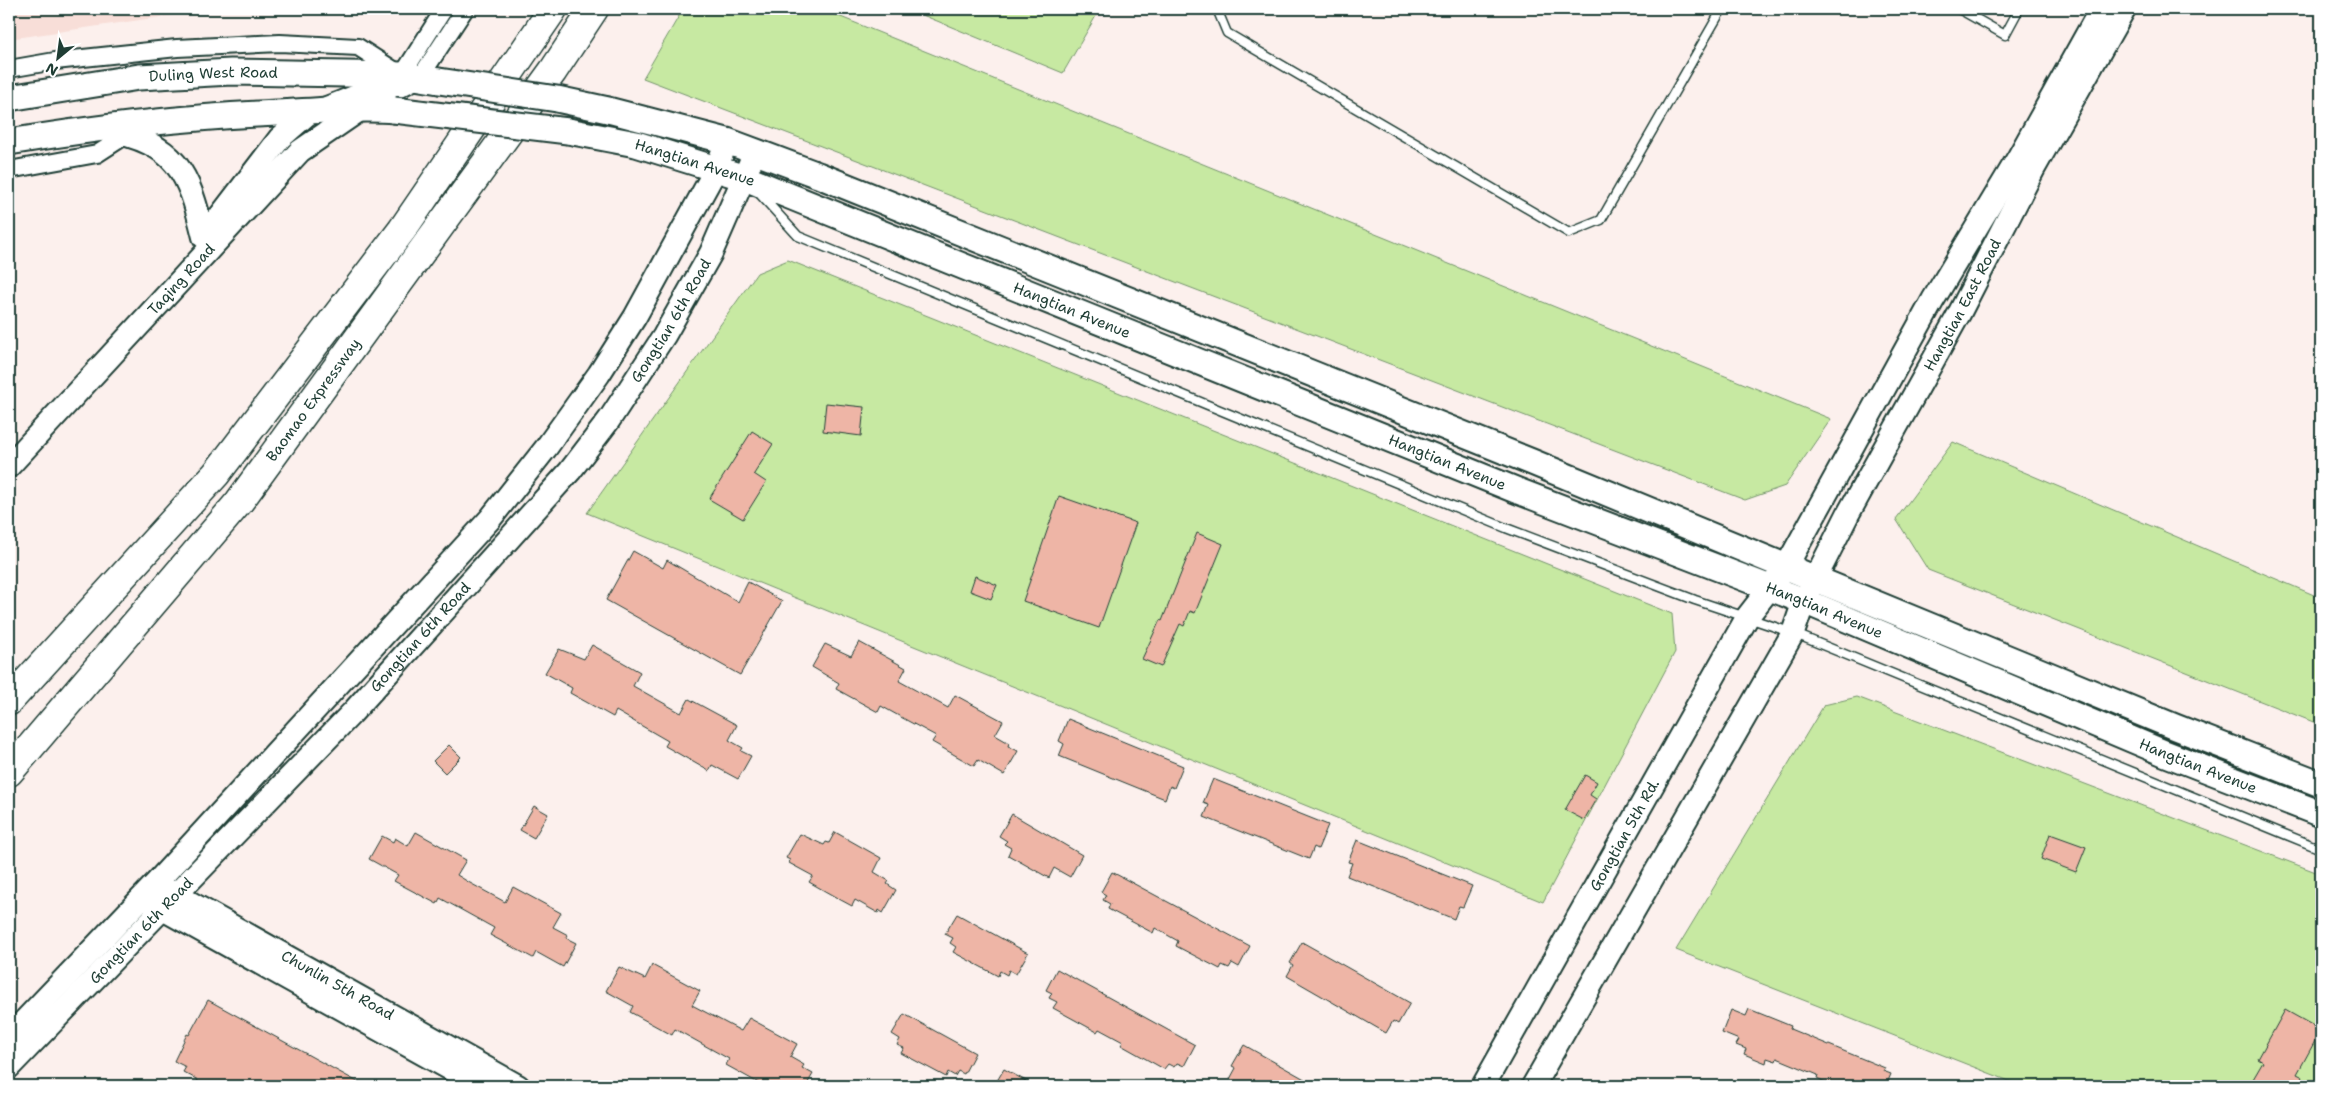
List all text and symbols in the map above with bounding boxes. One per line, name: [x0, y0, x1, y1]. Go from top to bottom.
north arrow: [32, 32, 82, 82]
text: N: [42, 59, 61, 80]
street label: Duling West Road: [148, 62, 278, 86]
street label: Hangtian Avenue: [632, 134, 758, 191]
street label: Hangtian East Road: [1919, 235, 2006, 375]
street label: Taqing Road: [143, 239, 220, 320]
street label: Gongtian 6th Road: [626, 255, 716, 387]
street label: Hangtian Avenue: [1010, 278, 1134, 343]
street label: Baomao Expressway: [262, 334, 365, 466]
street label: Hangtian Avenue: [1385, 430, 1509, 495]
street label: Hangtian Avenue: [1763, 577, 1886, 643]
street label: Gongtian 6th Road: [366, 578, 475, 696]
street label: Hangtian Avenue: [2136, 734, 2260, 798]
street label: Gongtian 5th Rd.: [1585, 775, 1664, 895]
street label: Gongtian 6th Road: [85, 873, 198, 988]
street label: Chunlin 5th Road: [278, 946, 398, 1025]

